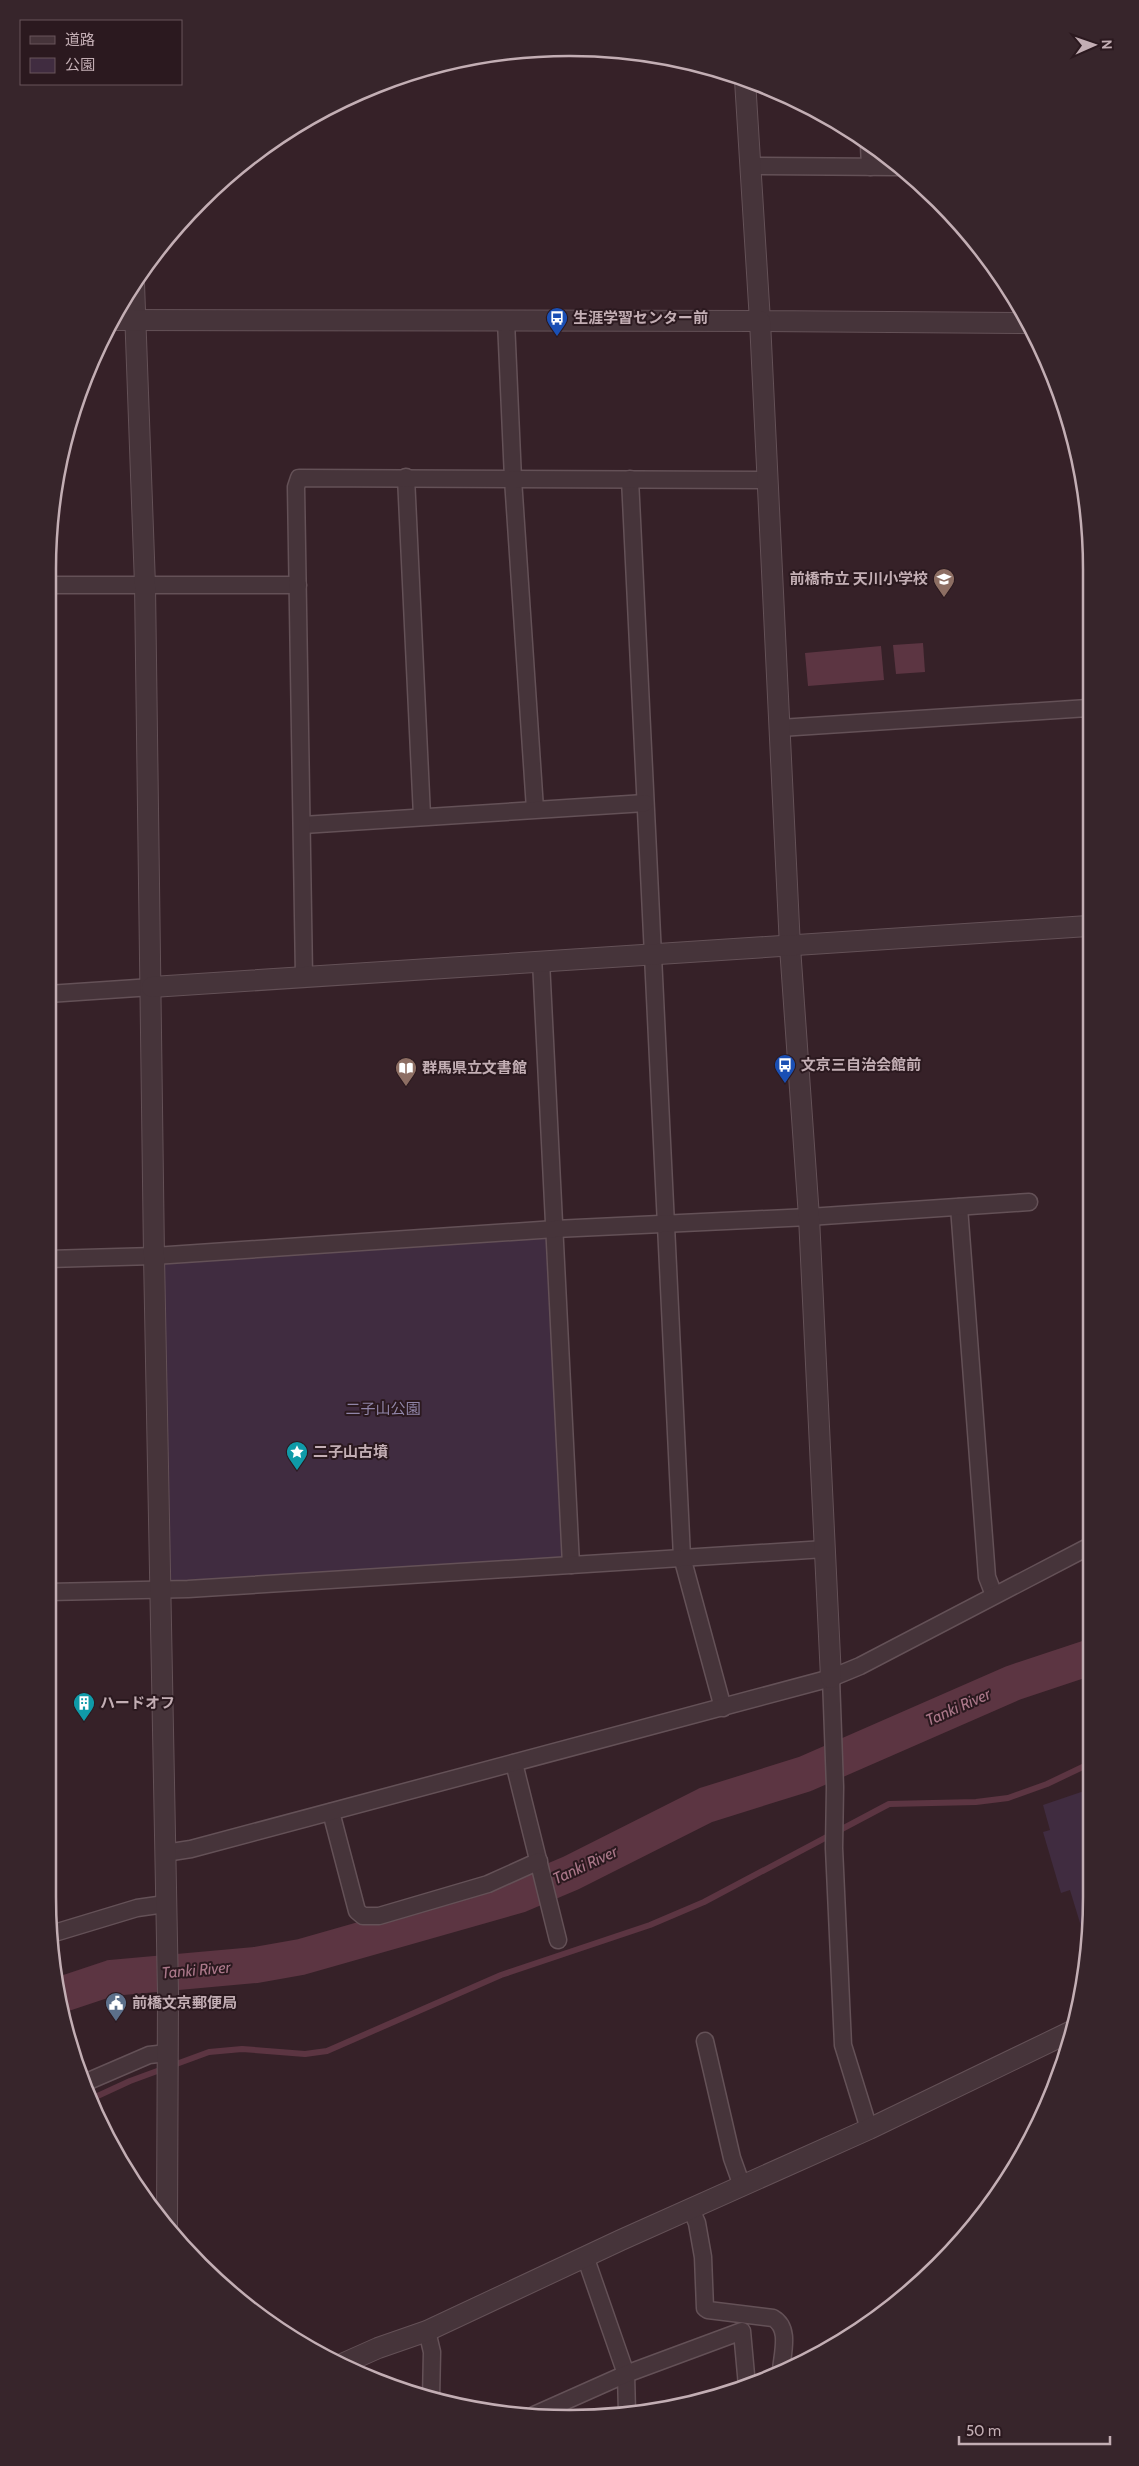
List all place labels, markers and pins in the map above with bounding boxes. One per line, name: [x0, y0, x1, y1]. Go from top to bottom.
bus stop icon: 生涯学習センター前: [545, 306, 569, 337]
place label: 生涯学習センター前: [573, 309, 708, 327]
school or university icon: 前橋市立 天川小学校: [932, 567, 956, 598]
place label: 前橋市立 天川小学校: [790, 570, 928, 588]
bus stop icon: 文京三自治会館前: [773, 1053, 797, 1084]
library icon: 群馬県立文書館: [394, 1056, 418, 1087]
place label: 文京三自治会館前: [801, 1056, 921, 1074]
place label: 群馬県立文書館: [422, 1059, 527, 1077]
place icon: 二子山古墳: [285, 1440, 309, 1471]
place label: 二子山古墳: [313, 1443, 388, 1461]
building icon: ハードオフ: [72, 1691, 96, 1722]
place label: ハードオフ: [100, 1694, 175, 1712]
public building icon: 前橋文京郵便局: [104, 1991, 128, 2022]
place label: 前橋文京郵便局: [132, 1994, 237, 2012]

